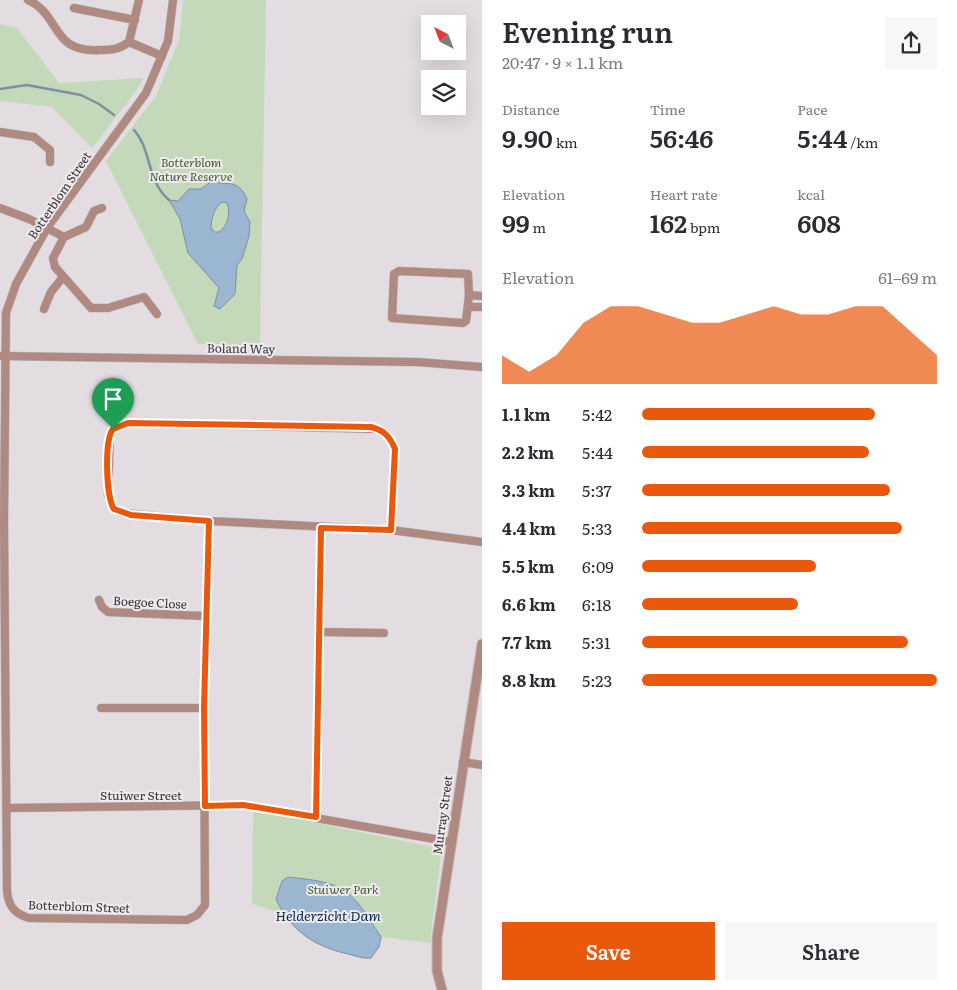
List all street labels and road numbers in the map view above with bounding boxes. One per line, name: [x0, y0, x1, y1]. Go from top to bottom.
street label: Botterblom Street: [23, 147, 95, 242]
street label: Boland Way: [207, 338, 275, 358]
street label: Boegoe Close: [113, 591, 187, 613]
street label: Murray Street: [428, 774, 456, 856]
street label: Stuiwer Street: [100, 786, 182, 804]
street label: Botterblom Street: [28, 895, 131, 917]

